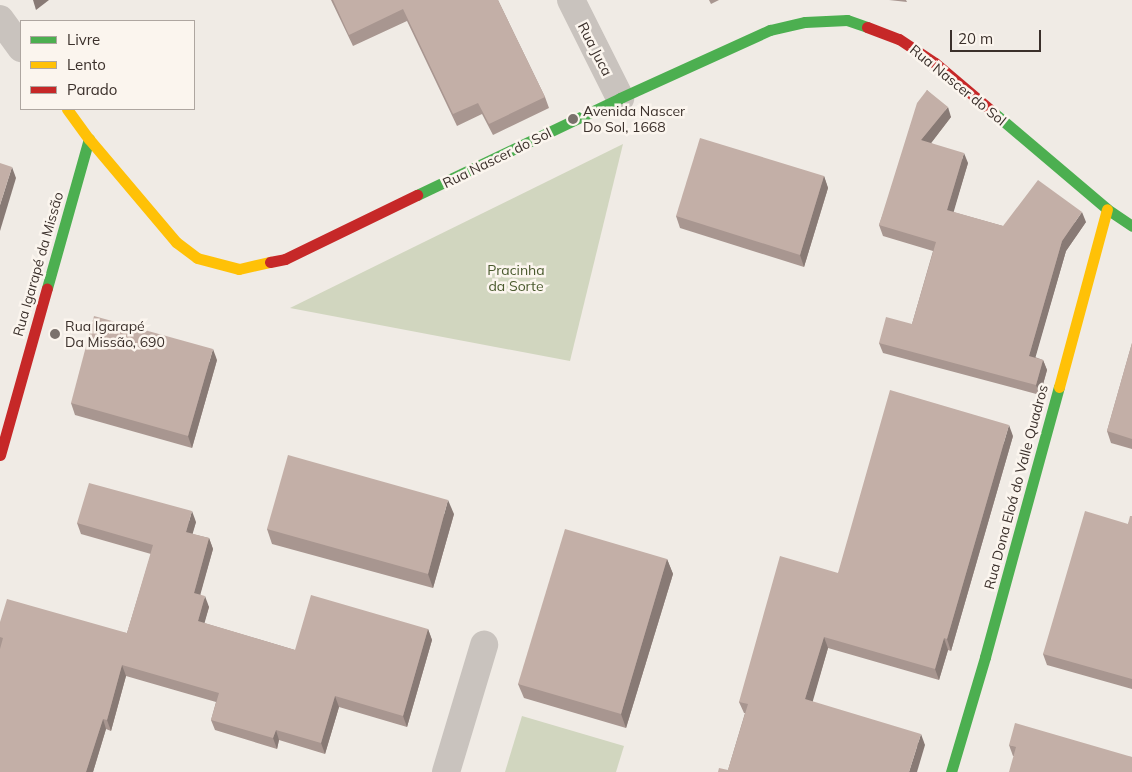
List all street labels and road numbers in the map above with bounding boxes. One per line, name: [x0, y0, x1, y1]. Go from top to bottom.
street label: Rua Juca: [574, 19, 616, 79]
street label: Rua Nascer do Sol: [907, 41, 1009, 129]
street label: Rua Nascer do Sol: [440, 124, 554, 192]
street label: Rua Igarapé da Missão: [9, 190, 67, 338]
street label: Rua Dona Eloá do Valle Quadros: [981, 383, 1051, 591]

